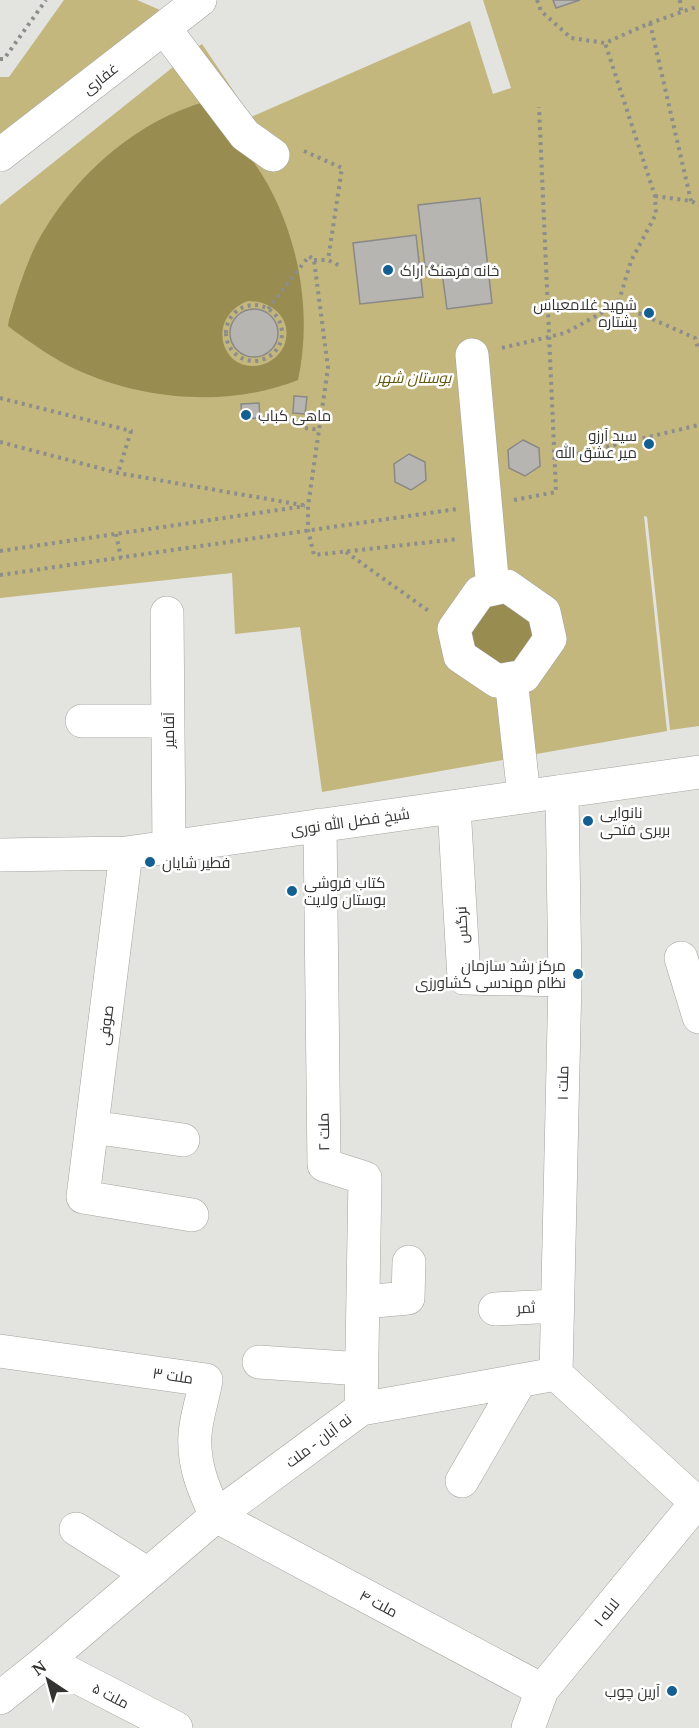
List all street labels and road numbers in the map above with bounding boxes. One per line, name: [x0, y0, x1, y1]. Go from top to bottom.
street label: غفاری: [78, 58, 123, 99]
street label: آقامیر: [158, 712, 178, 749]
street label: شیخ فضل الله نوری: [289, 803, 411, 841]
street label: نرگس: [450, 906, 473, 944]
street label: صوفی: [93, 1004, 118, 1046]
street label: ملت ۱: [552, 1065, 572, 1101]
street label: ملت ۲: [313, 1113, 333, 1151]
street label: ثمر: [515, 1297, 536, 1318]
street label: ملت ۳: [152, 1362, 194, 1388]
street label: نه آبان - ملت: [281, 1409, 356, 1472]
street label: ملت ۴: [356, 1585, 402, 1621]
street label: لاله ۱: [588, 1594, 624, 1630]
street label: ملت ۵: [89, 1677, 133, 1713]

